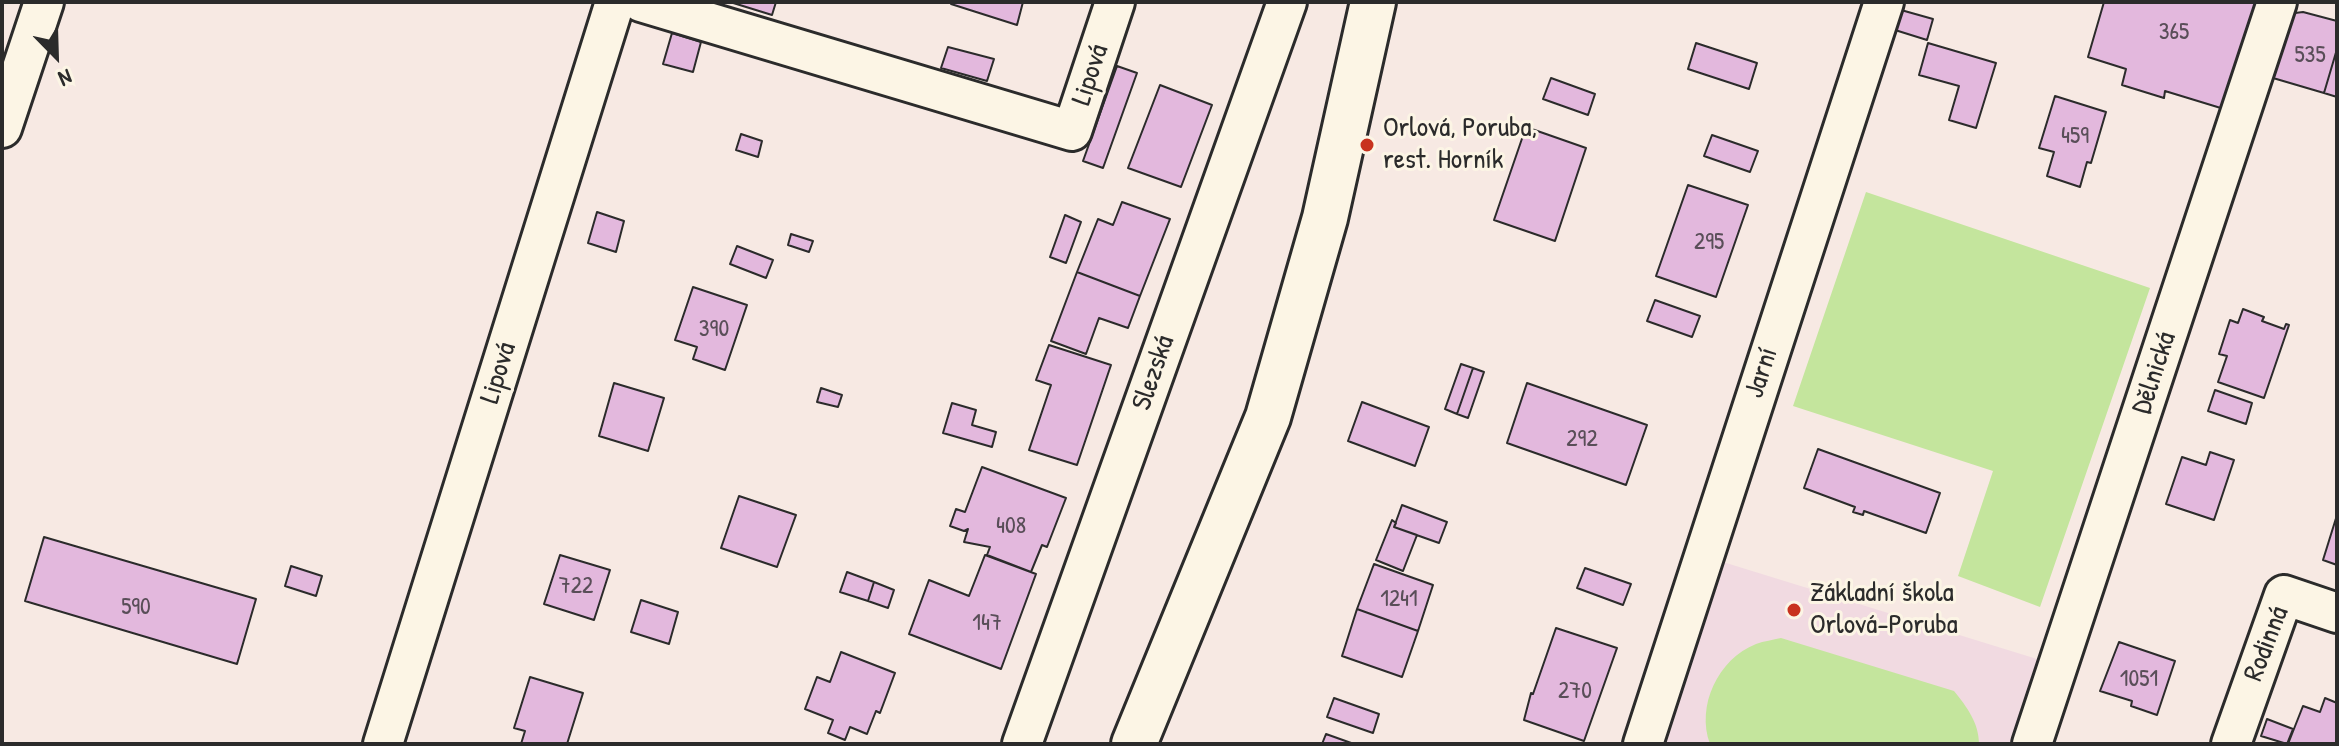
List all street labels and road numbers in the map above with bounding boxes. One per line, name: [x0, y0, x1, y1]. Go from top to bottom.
street label: Lipová: [1065, 40, 1117, 110]
street label: Dělnická: [2126, 328, 2184, 418]
street label: Slezská: [1126, 331, 1182, 415]
street label: Lipová: [474, 338, 524, 408]
street label: Jarní: [1738, 344, 1786, 402]
street label: Rodinná: [2237, 602, 2297, 686]

